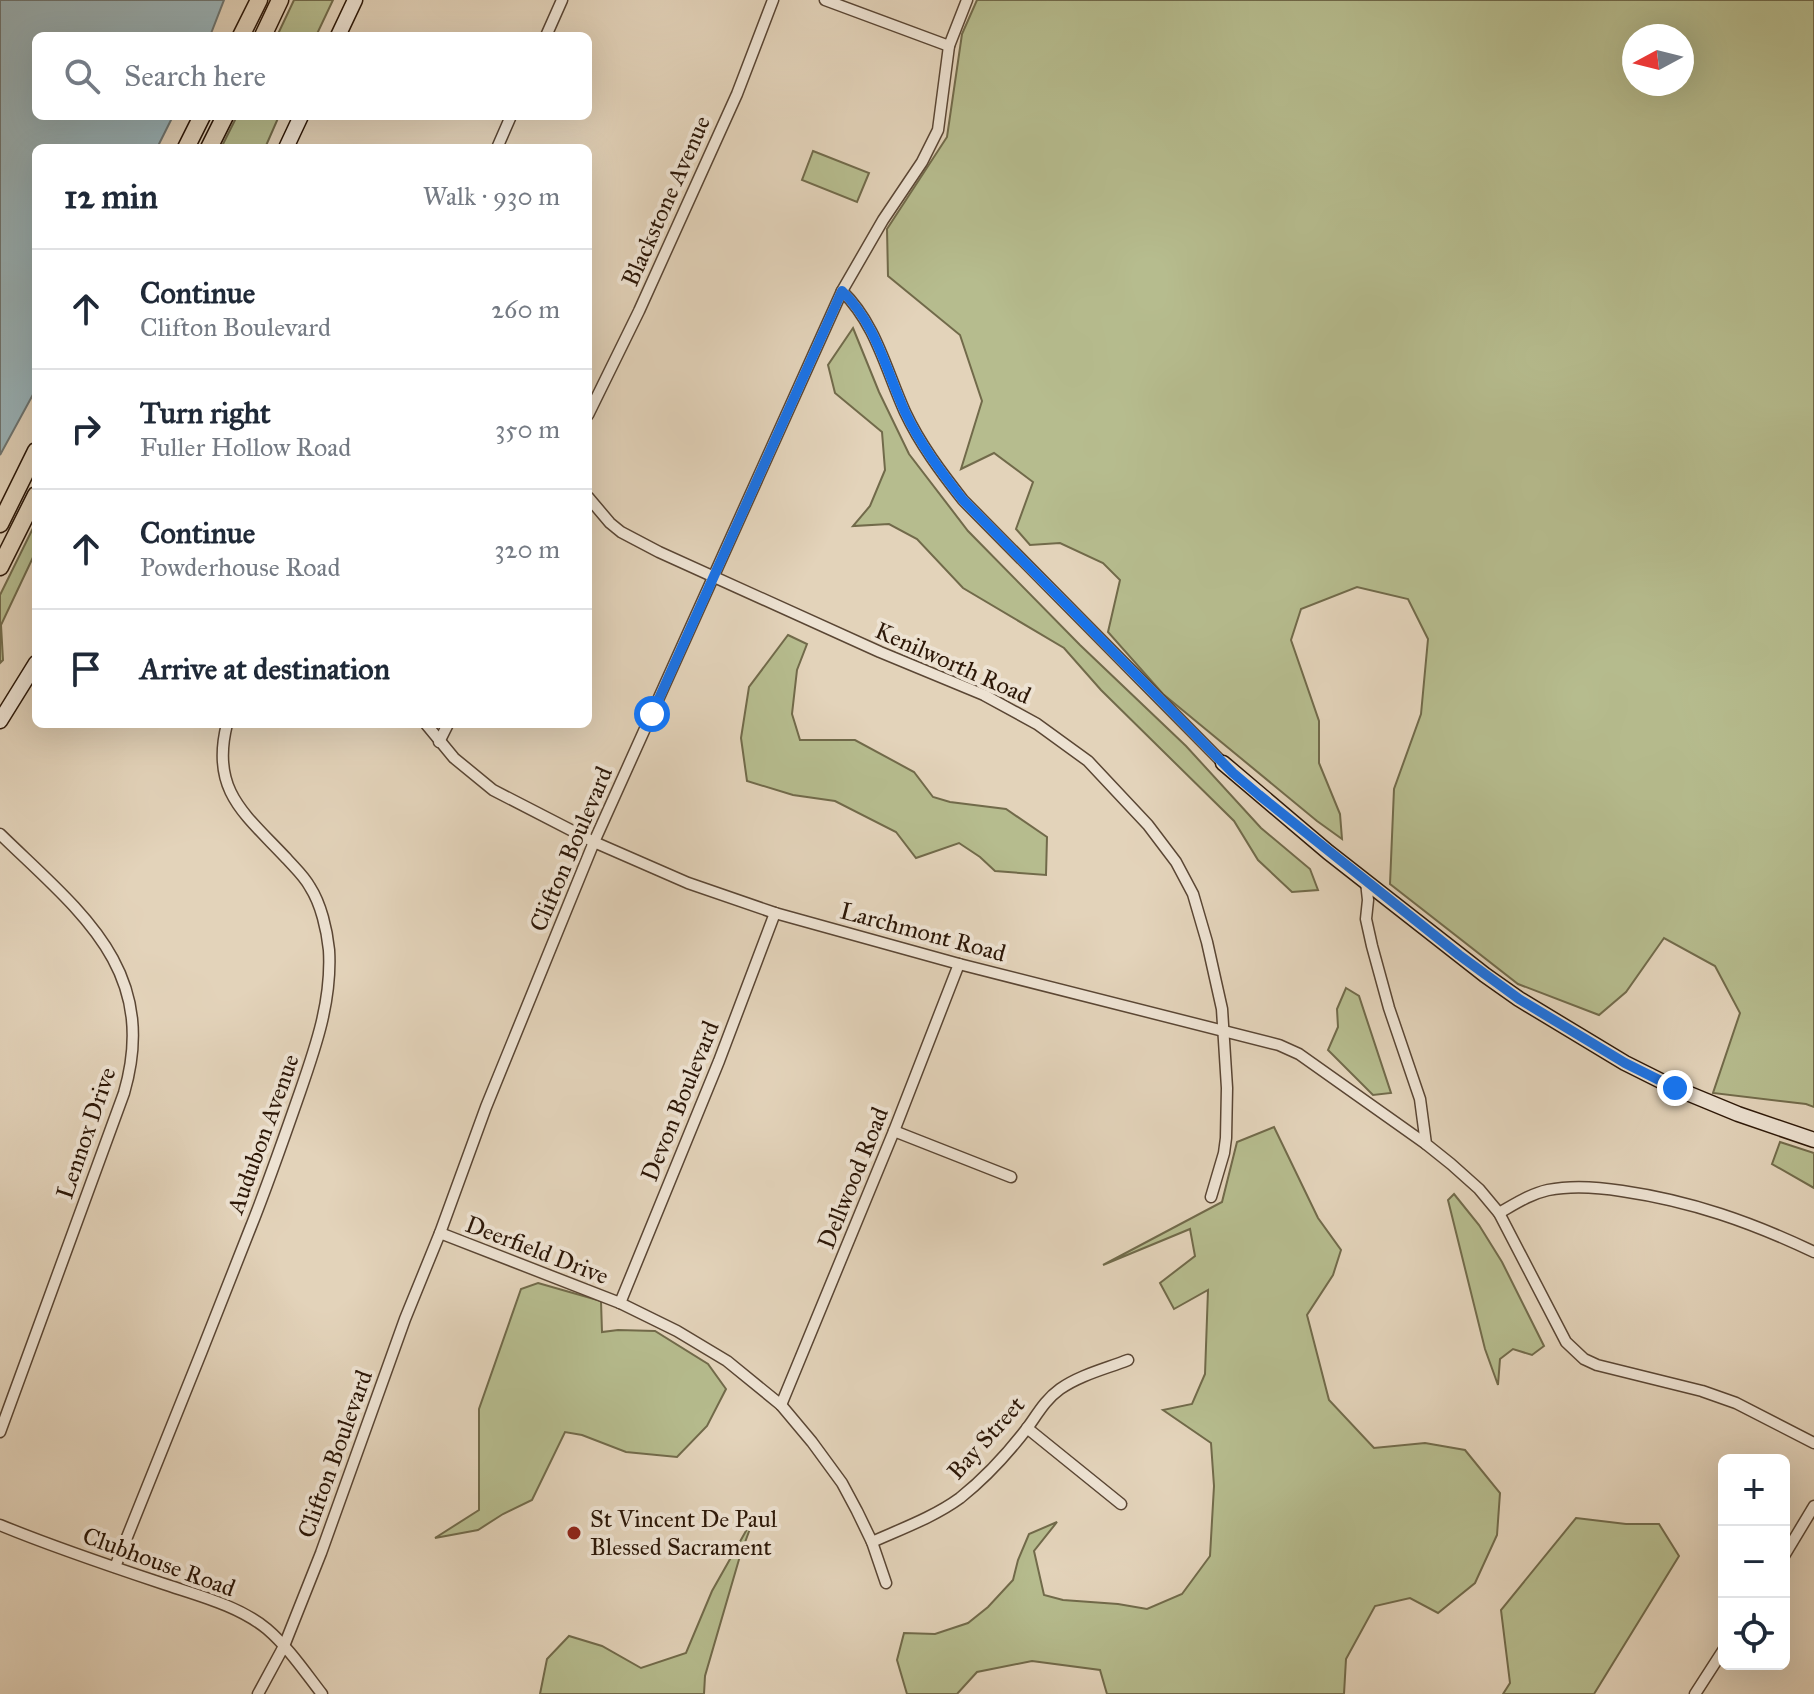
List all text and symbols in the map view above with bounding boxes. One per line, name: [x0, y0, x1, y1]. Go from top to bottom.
north arrow: [1622, 24, 1694, 96]
search box: [32, 32, 592, 120]
icon: search: [60, 54, 104, 98]
text: Search here: [124, 58, 266, 94]
street label: Blackstone Avenue: [615, 111, 717, 291]
text: 12 min: [64, 176, 158, 217]
text: Walk · 930 m: [423, 180, 560, 212]
text: Continue: [140, 275, 255, 311]
icon: ahead: [64, 287, 108, 331]
text: 260 m: [491, 293, 560, 325]
text: Clifton Boulevard: [140, 311, 331, 343]
text: Turn right: [140, 395, 271, 431]
icon: right: [64, 407, 108, 451]
text: 350 m: [495, 413, 560, 445]
text: Fuller Hollow Road: [140, 431, 351, 463]
text: Continue: [140, 515, 255, 551]
icon: ahead: [64, 527, 108, 571]
text: 320 m: [494, 533, 560, 565]
text: Powderhouse Road: [140, 551, 341, 583]
street label: Kenilworth Road: [870, 615, 1036, 711]
icon: arrive: [64, 647, 108, 691]
text: Arrive at destination: [140, 651, 390, 687]
route start: [634, 696, 670, 732]
street label: Clifton Boulevard: [523, 762, 619, 936]
street label: Larchmont Road: [837, 895, 1009, 969]
street label: Devon Boulevard: [634, 1016, 726, 1186]
street label: Audubon Avenue: [220, 1050, 306, 1219]
street label: Lennox Drive: [49, 1063, 123, 1203]
route end: [1657, 1070, 1693, 1106]
street label: Dellwood Road: [811, 1103, 895, 1253]
street label: Deerfield Drive: [461, 1209, 613, 1291]
street label: Clifton Boulevard: [291, 1366, 379, 1542]
street label: Bay Street: [941, 1390, 1032, 1486]
map controls: [1718, 1454, 1790, 1670]
button: +: [1718, 1454, 1790, 1526]
place label: St Vincent De Paul Blessed Sacrament: [590, 1504, 778, 1562]
street label: Clubhouse Road: [78, 1520, 240, 1604]
marker: St Vincent De Paul Blessed Sacrament: [565, 1524, 583, 1542]
button: −: [1718, 1526, 1790, 1598]
button: locate: [1718, 1598, 1790, 1670]

